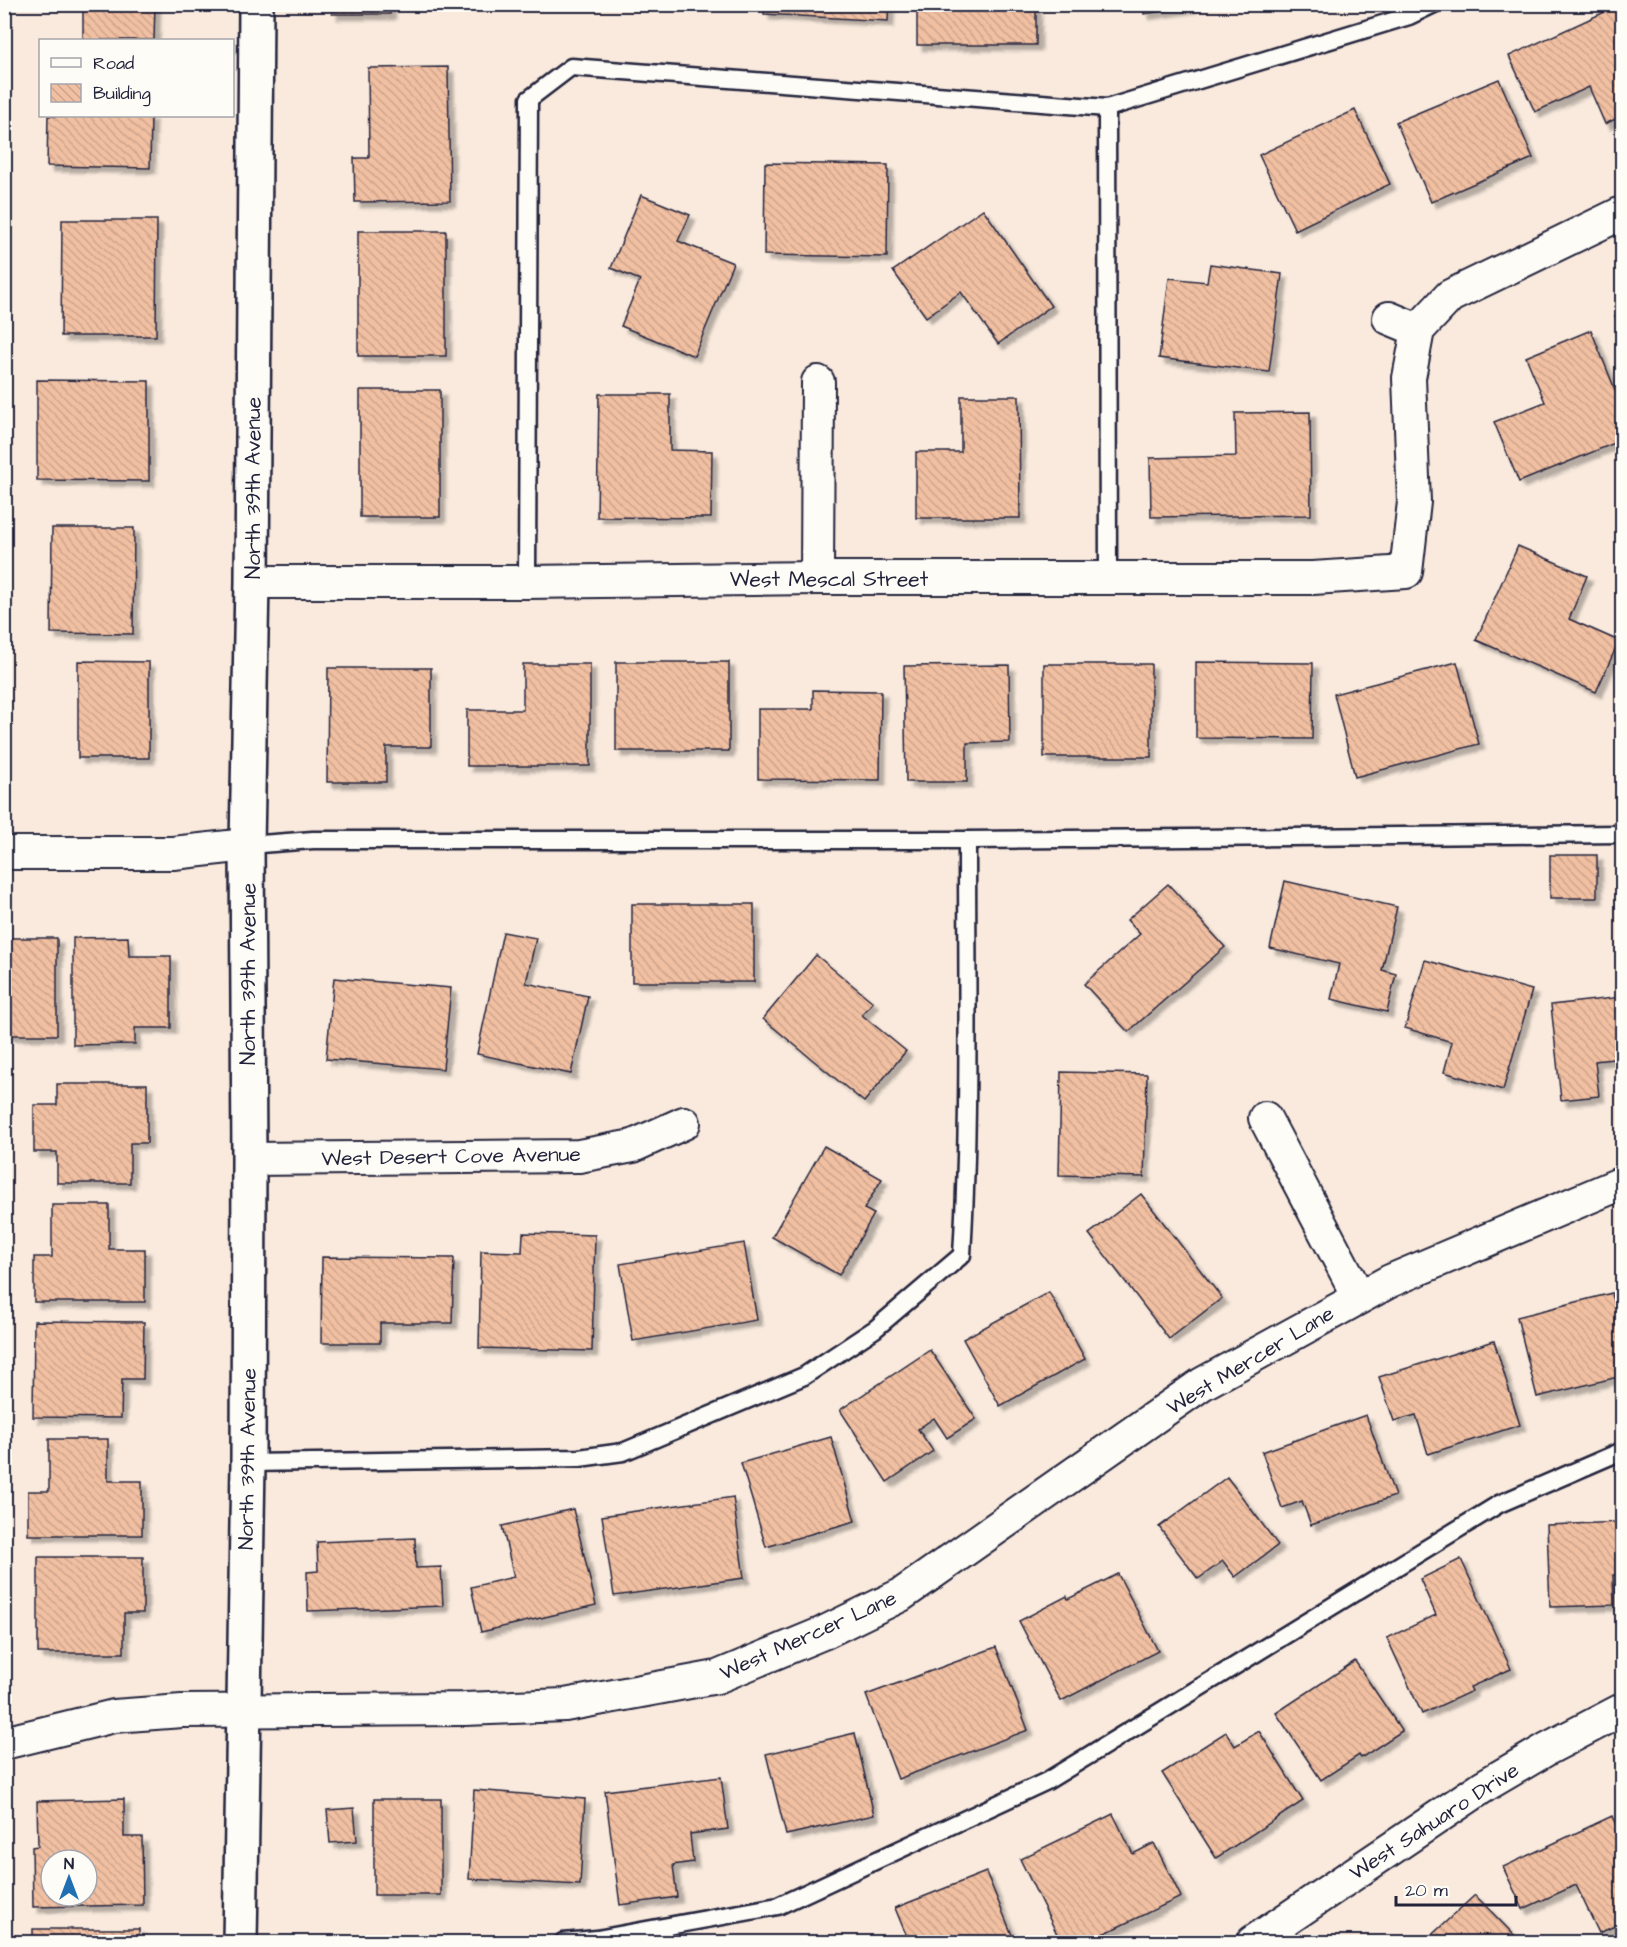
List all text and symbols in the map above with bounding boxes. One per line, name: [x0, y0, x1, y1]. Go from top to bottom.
legend: [39, 39, 234, 117]
text: Road: [93, 51, 134, 76]
text: Building: [93, 81, 151, 107]
street label: North 39th Avenue: [239, 397, 268, 579]
street label: West Mescal Street: [730, 565, 929, 594]
street label: North 39th Avenue: [234, 883, 263, 1065]
street label: West Desert Cove Avenue: [321, 1140, 581, 1173]
street label: West Mercer Lane: [1161, 1299, 1339, 1422]
street label: North 39th Avenue: [231, 1368, 264, 1550]
street label: West Mercer Lane: [715, 1583, 901, 1687]
street label: West Sahuaro Drive: [1344, 1756, 1525, 1887]
north arrow: [39, 1848, 99, 1908]
text: N: [64, 1853, 74, 1875]
scale bar: [1396, 1869, 1516, 1907]
text: 20 m: [1405, 1878, 1448, 1903]

